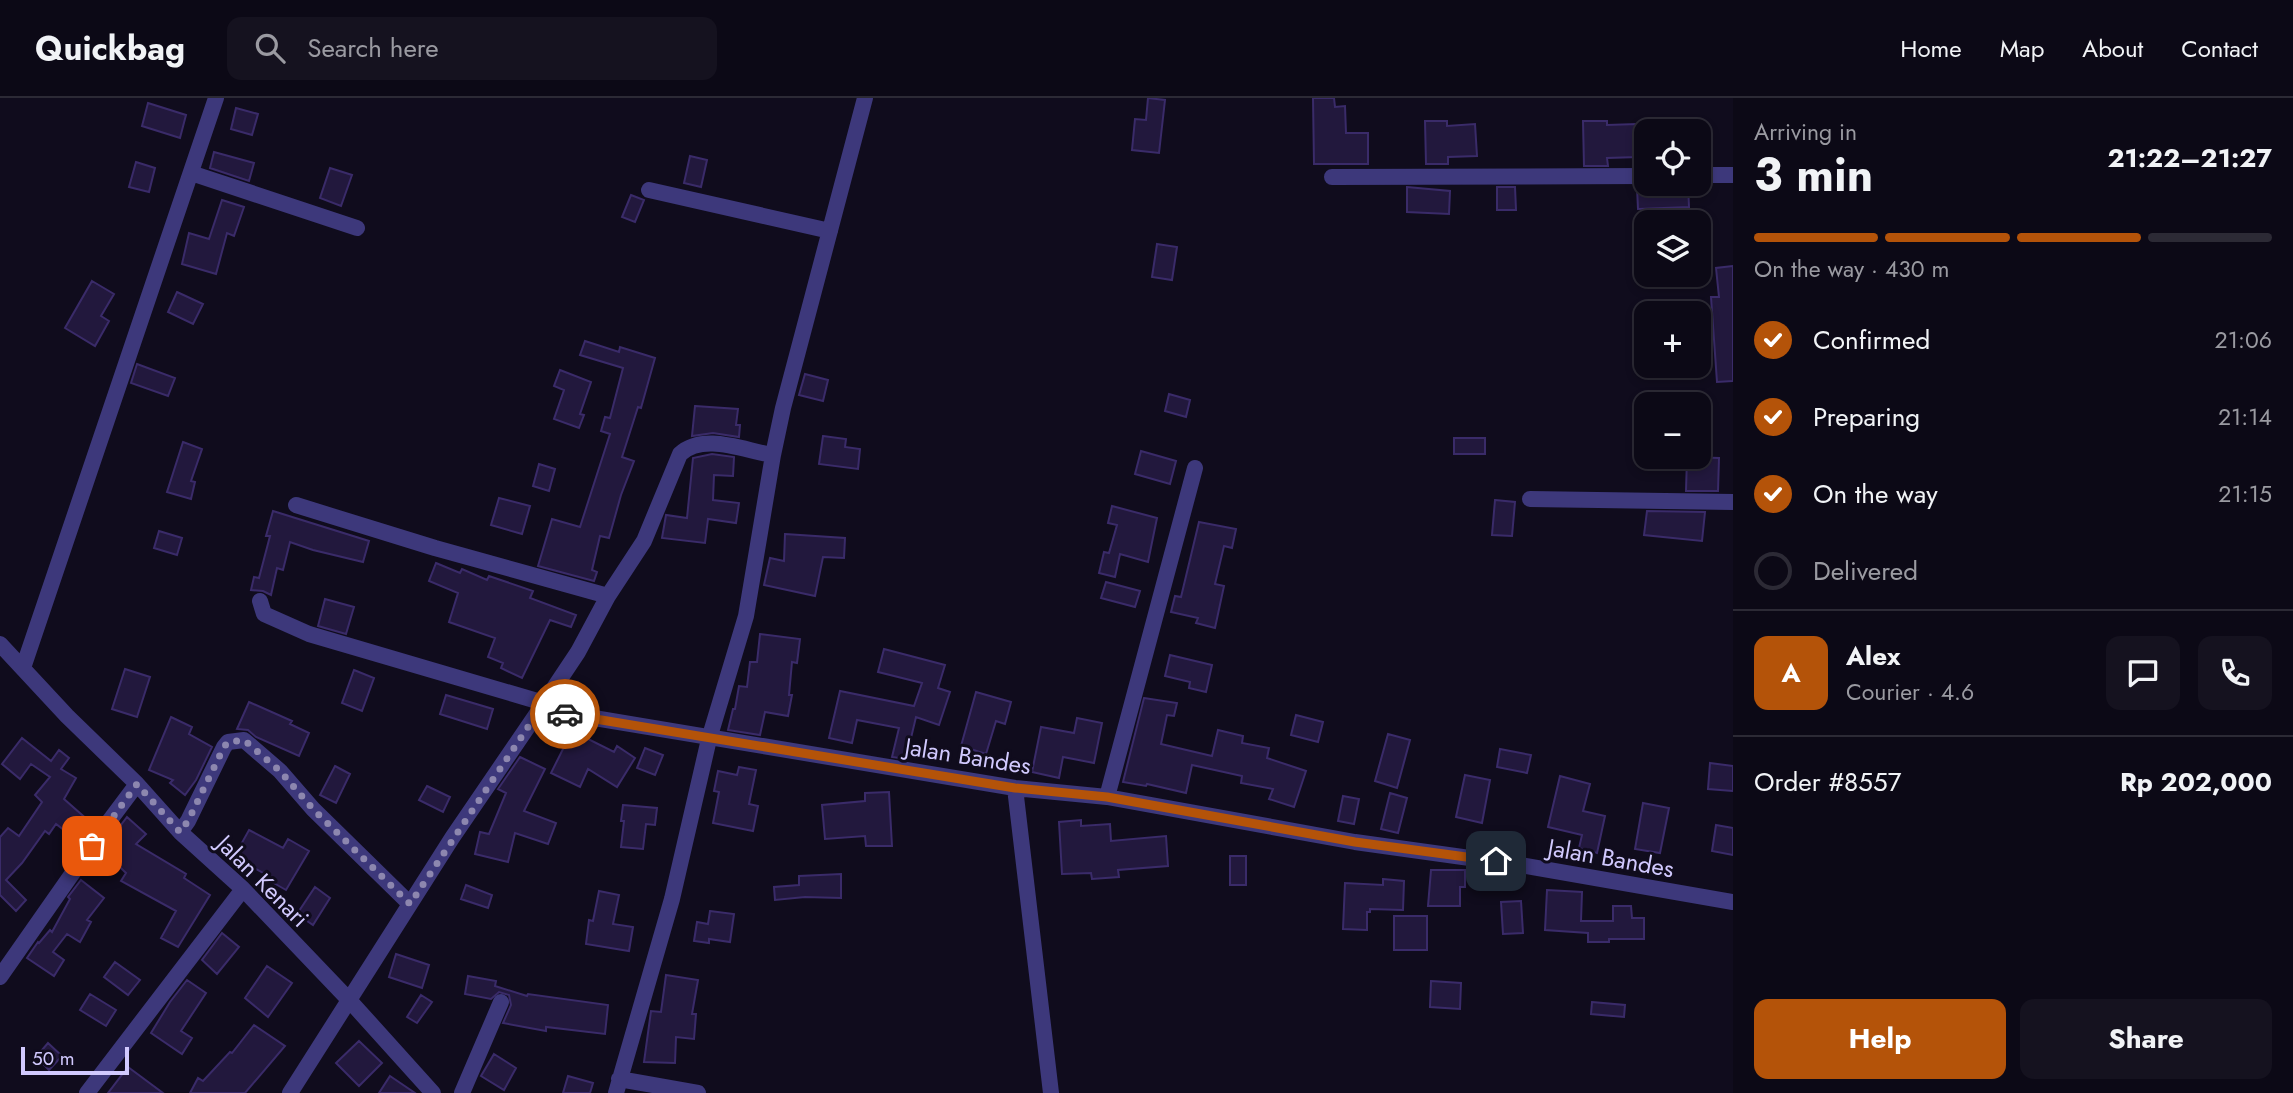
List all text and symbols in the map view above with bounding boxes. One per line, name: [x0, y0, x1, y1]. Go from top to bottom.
search box: [227, 17, 717, 80]
text: Quickbag: [35, 25, 185, 72]
icon: search: [251, 29, 289, 67]
text: Search here: [307, 29, 439, 67]
text: Home: [1900, 31, 1962, 66]
text: Map: [2000, 31, 2044, 66]
text: About: [2082, 31, 2143, 66]
text: Contact: [2181, 31, 2258, 66]
text: Arriving in: [1754, 115, 1857, 149]
map controls: [1634, 119, 1711, 469]
button: locate: [1634, 119, 1711, 196]
text: 21:22–21:27: [2107, 139, 2272, 177]
text: 3 min: [1754, 142, 1873, 208]
button: layers: [1634, 210, 1711, 287]
text: On the way · 430 m: [1754, 252, 1950, 286]
button: +: [1634, 301, 1711, 378]
icon: check: [1754, 321, 1792, 359]
text: Confirmed: [1813, 321, 1930, 359]
text: 21:06: [2215, 323, 2272, 357]
button: −: [1634, 392, 1711, 469]
icon: check: [1754, 398, 1792, 436]
text: Preparing: [1813, 398, 1920, 436]
text: 21:14: [2218, 400, 2272, 434]
icon: check: [1754, 475, 1792, 513]
text: On the way: [1813, 475, 1938, 513]
text: 21:15: [2218, 477, 2272, 511]
text: Delivered: [1813, 552, 1918, 590]
button: chat: [2106, 636, 2180, 710]
button: phone: [2198, 636, 2272, 710]
text: Alex: [1846, 637, 1900, 675]
text: A: [1781, 654, 1801, 692]
text: Courier · 4.6: [1846, 675, 1974, 709]
courier: [530, 679, 600, 749]
icon: car: [546, 695, 584, 733]
street label: Jalan Bandes: [899, 728, 1034, 783]
text: Order #8557: [1754, 763, 1901, 801]
text: Rp 202,000: [2120, 763, 2272, 801]
pin: [62, 816, 122, 876]
street label: Jalan Kenari: [207, 825, 317, 935]
icon: bag: [73, 827, 111, 865]
street label: Jalan Bandes: [1542, 829, 1677, 886]
pin: [1466, 831, 1526, 891]
icon: home: [1477, 842, 1515, 880]
button: Help: [1754, 999, 2006, 1079]
button: Share: [2020, 999, 2272, 1079]
scale bar: [21, 1044, 130, 1076]
text: 50 m: [32, 1045, 75, 1072]

